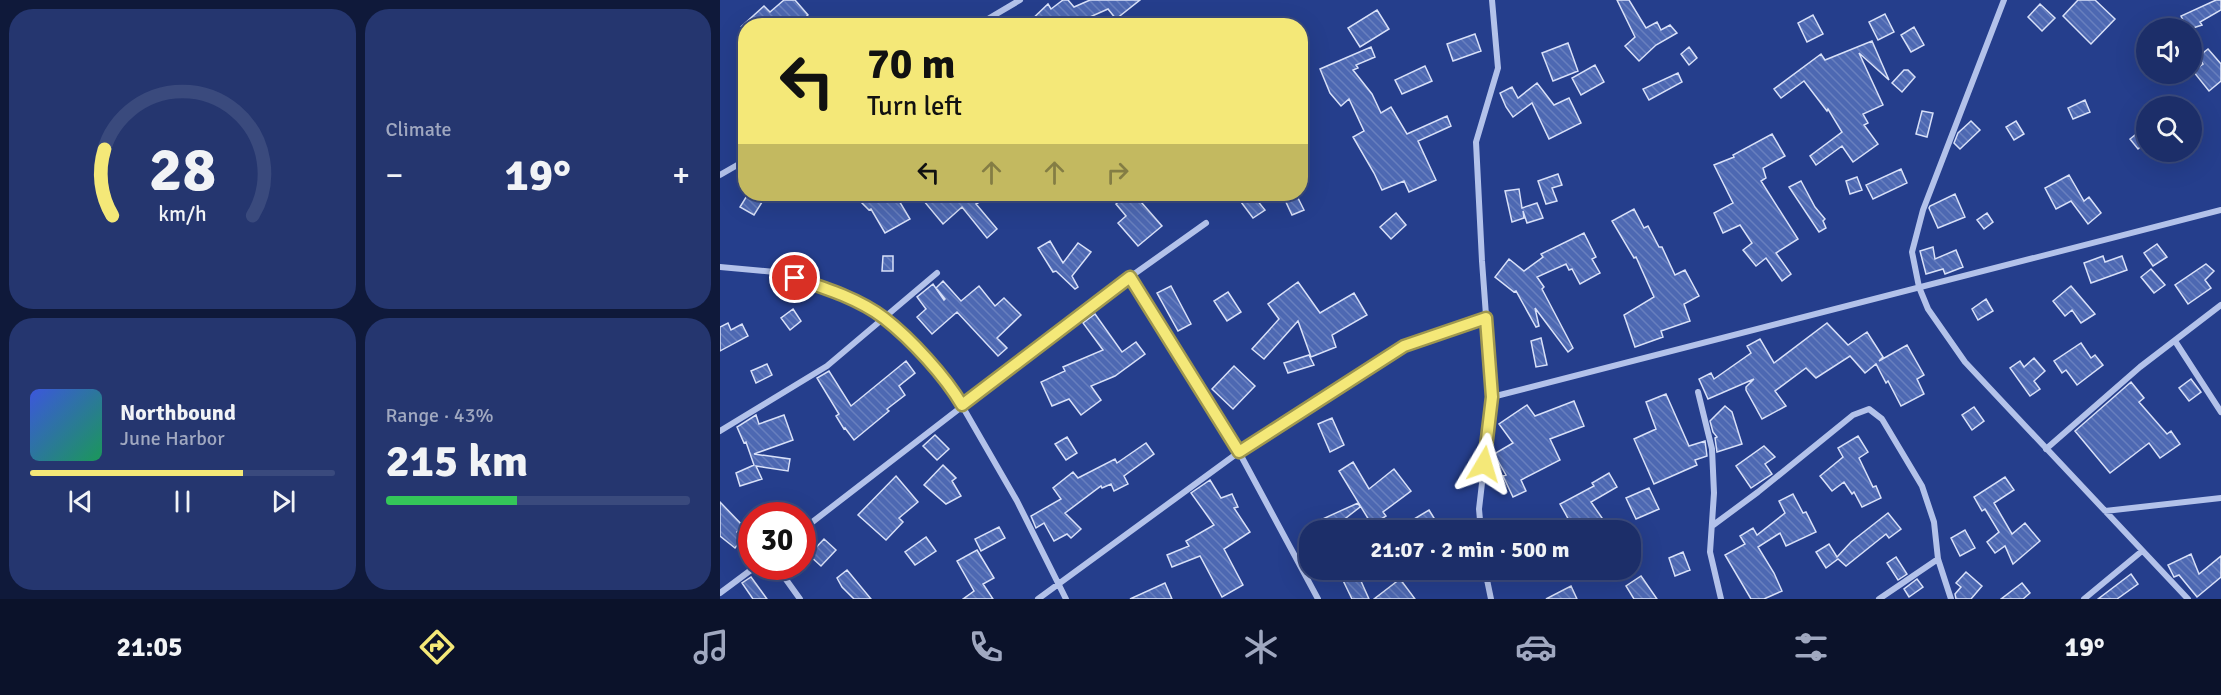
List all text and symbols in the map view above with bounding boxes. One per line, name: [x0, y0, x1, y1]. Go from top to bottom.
map controls: [2136, 18, 2202, 162]
button: sound: [2136, 18, 2202, 84]
text: 70 m: [867, 39, 956, 90]
icon: left: [768, 42, 846, 120]
text: Turn left: [867, 90, 962, 123]
button: search: [2136, 96, 2202, 162]
text: Climate: [386, 117, 451, 142]
text: 28: [149, 131, 216, 208]
text: 19°: [504, 148, 571, 203]
text: −: [386, 155, 403, 196]
text: +: [672, 155, 690, 196]
icon: left: [912, 156, 945, 189]
icon: ahead: [975, 156, 1008, 189]
icon: ahead: [1038, 156, 1071, 189]
icon: right: [1101, 156, 1134, 189]
text: km/h: [158, 201, 207, 227]
pin: [769, 252, 820, 303]
icon: arrive: [778, 261, 811, 294]
text: Northbound: [120, 399, 236, 426]
text: Range · 43%: [386, 403, 494, 428]
text: June Harbor: [120, 426, 225, 451]
position arrow: [1452, 432, 1516, 496]
text: 215 km: [386, 434, 528, 489]
icon: previous: [64, 485, 97, 518]
icon: pause: [166, 485, 199, 518]
icon: next: [267, 485, 300, 518]
speed limit sign: 30: [738, 502, 816, 580]
text: 21:07 · 2 min · 500 m: [1370, 536, 1570, 563]
icon: directions: [416, 626, 458, 668]
icon: music: [690, 626, 732, 668]
icon: phone: [965, 626, 1007, 668]
icon: climate: [1240, 626, 1282, 668]
icon: car: [1515, 626, 1557, 668]
icon: filters: [1790, 626, 1832, 668]
text: 21:05: [116, 631, 183, 664]
text: 19°: [2065, 631, 2105, 664]

